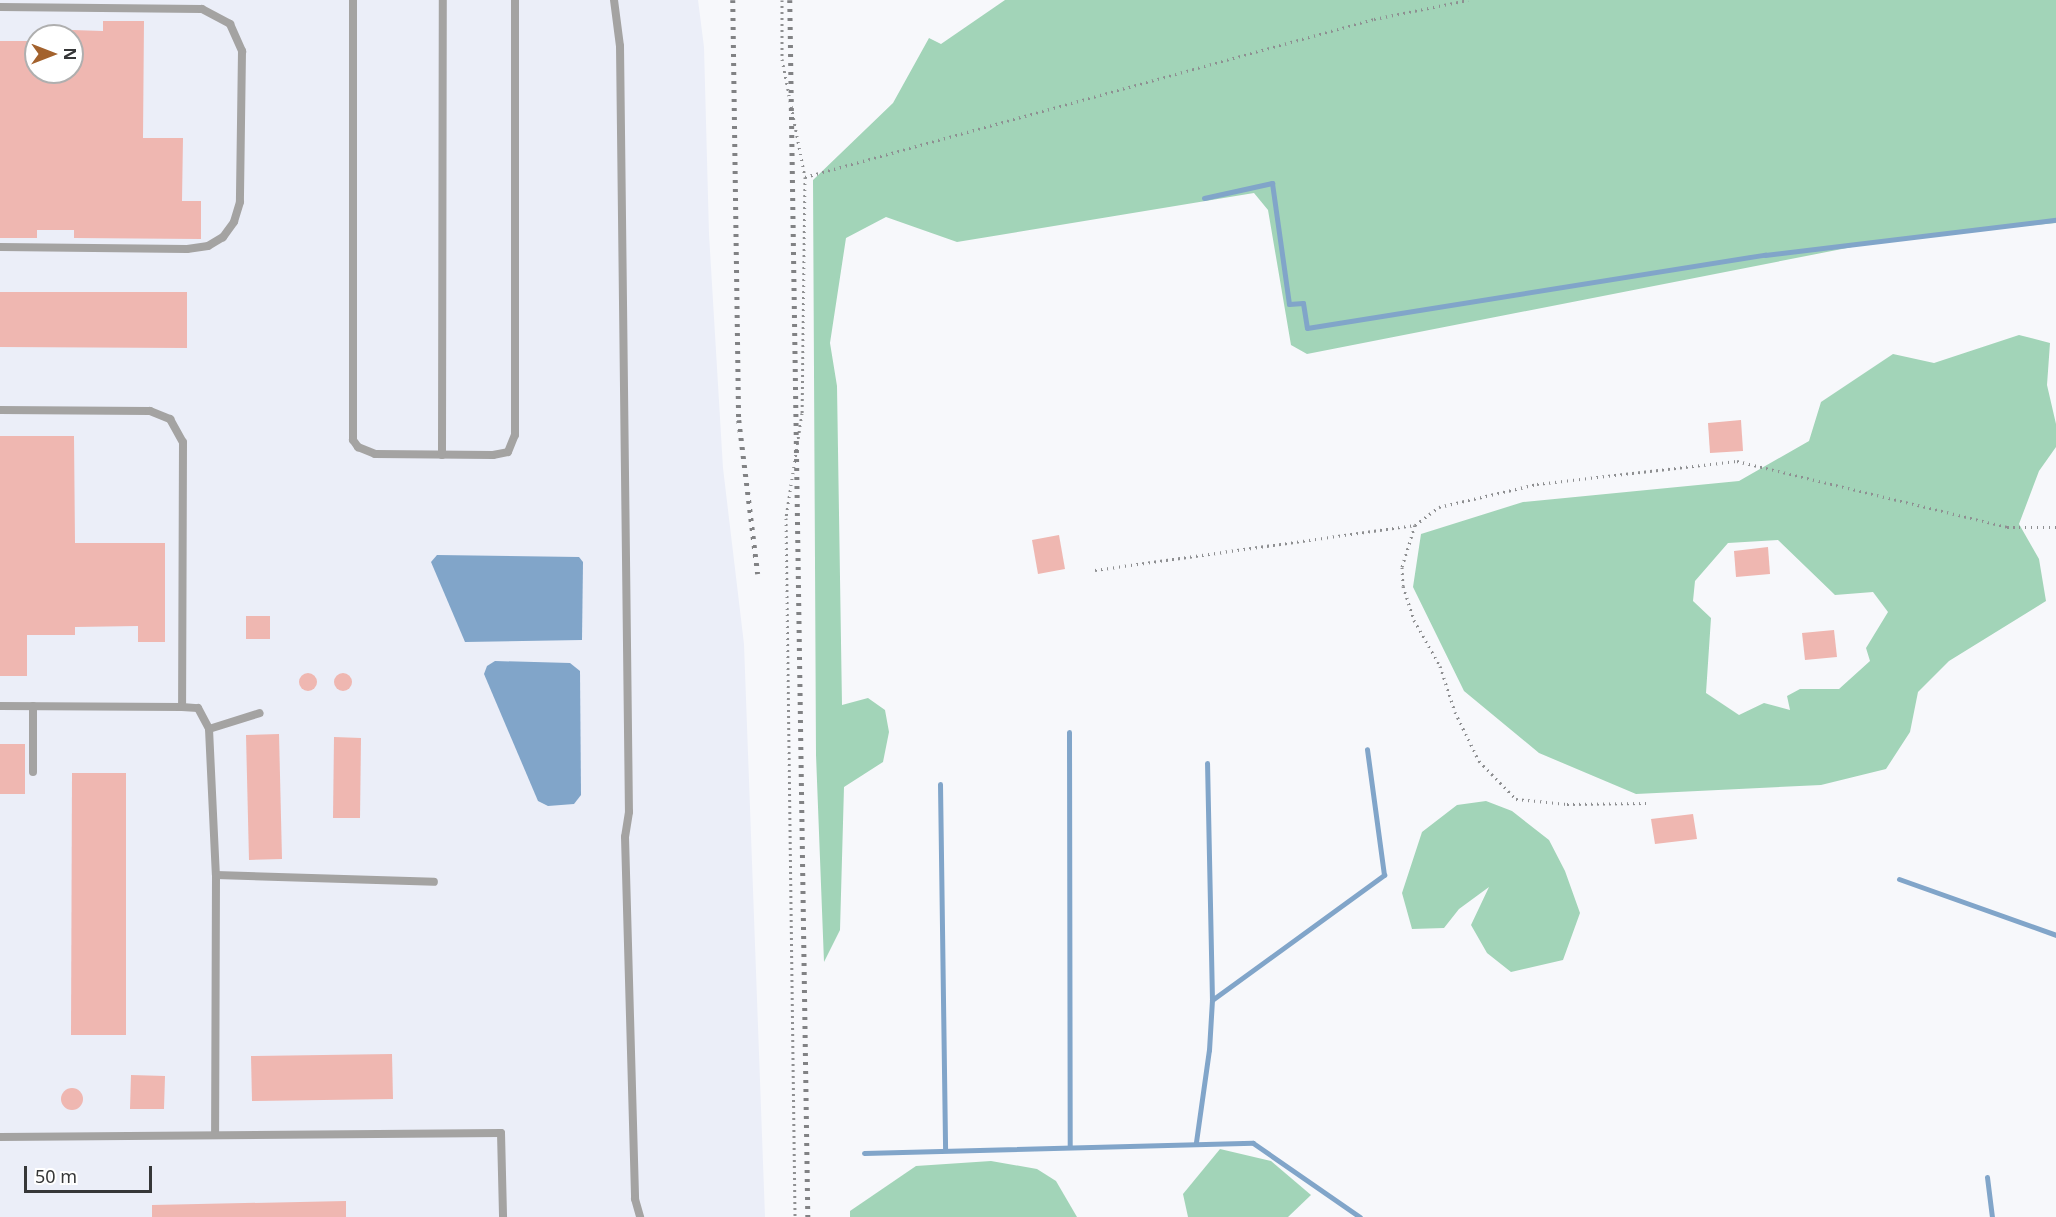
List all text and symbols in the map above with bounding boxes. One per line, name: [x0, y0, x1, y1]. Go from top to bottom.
north arrow: [24, 24, 84, 84]
text: N: [59, 47, 81, 61]
scale bar: [27, 1154, 154, 1192]
text: 50 m: [35, 1164, 77, 1188]

